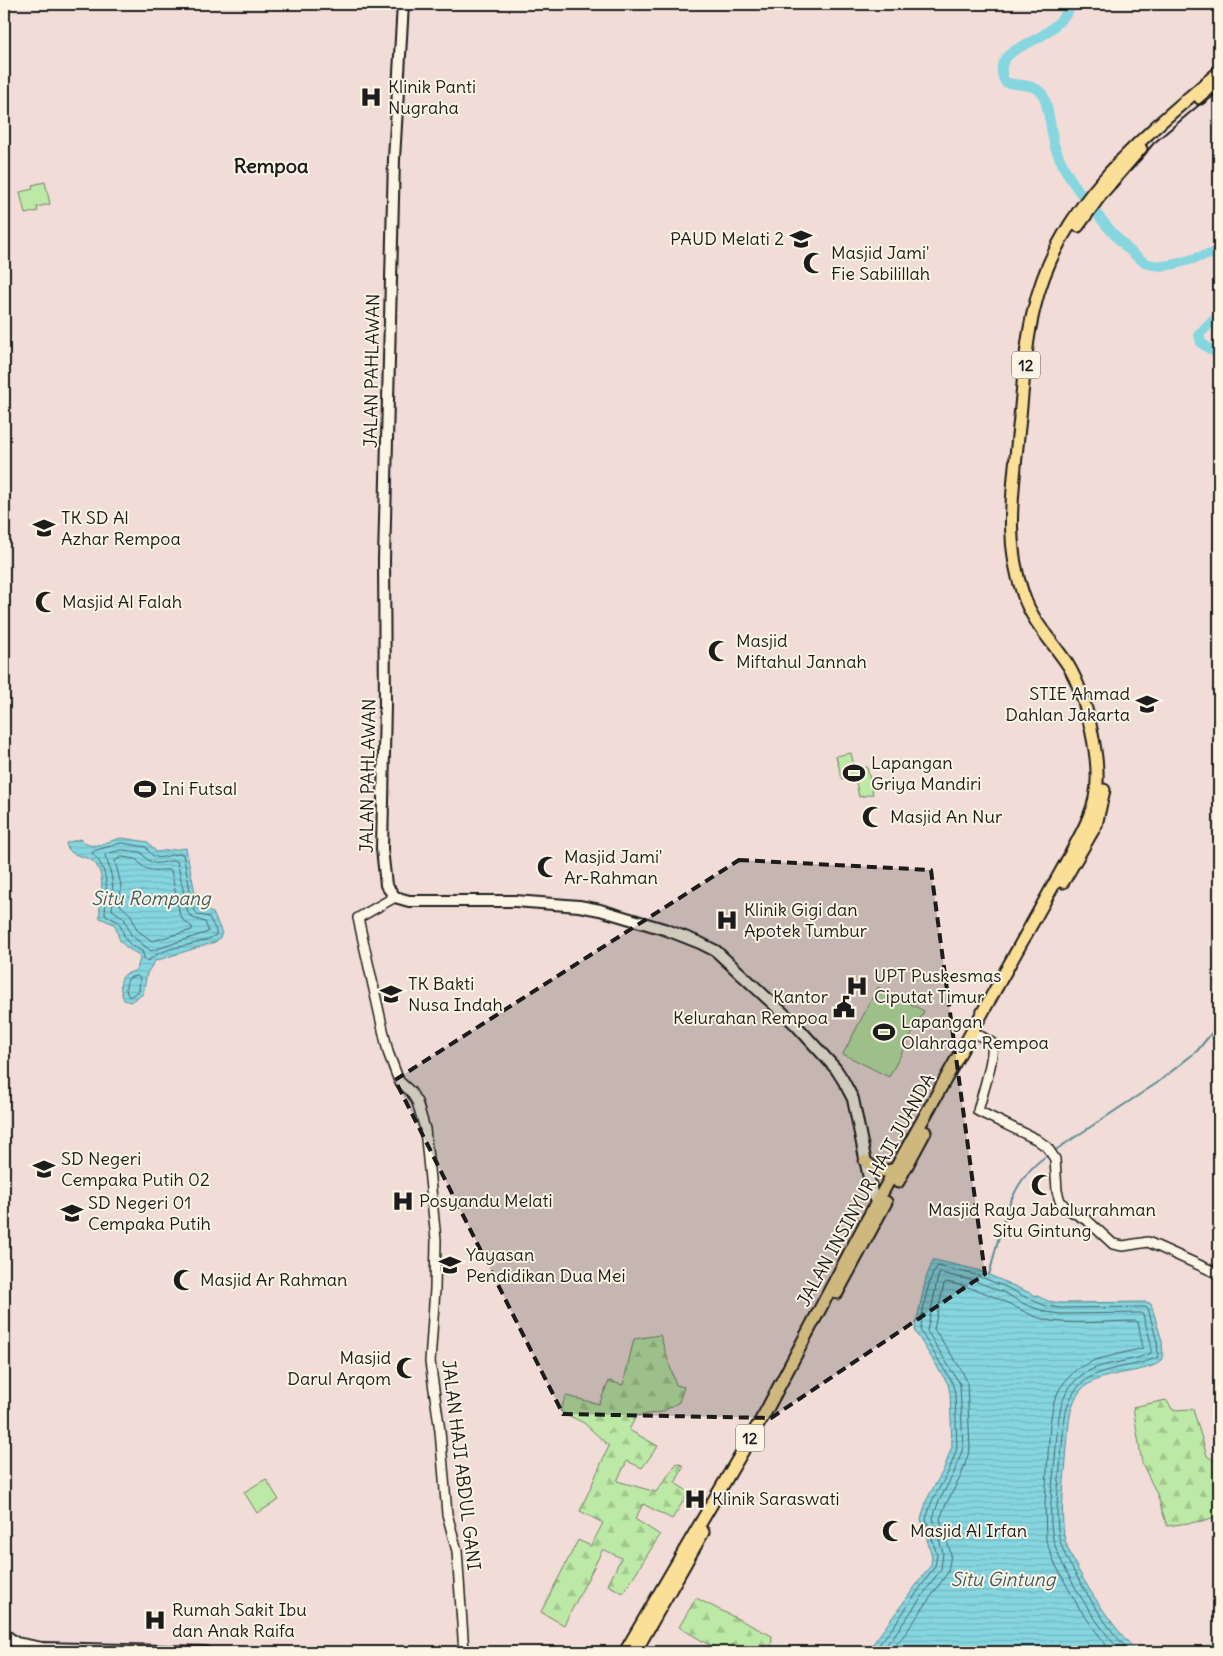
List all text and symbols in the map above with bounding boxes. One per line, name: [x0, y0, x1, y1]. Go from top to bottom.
place label: Klinik Panti Nugraha: [388, 75, 476, 119]
hospital icon: Klinik Panti Nugraha: [358, 84, 384, 110]
district label: Rempoa: [234, 153, 309, 178]
school or university icon: PAUD Melati 2: [788, 226, 814, 252]
place label: PAUD Melati 2: [670, 227, 784, 250]
place label: Masjid Jami' Fie Sabilillah: [831, 241, 930, 285]
mosque icon: Masjid Jami' Fie Sabilillah: [801, 250, 827, 276]
street label: JALAN PAHLAWAN: [359, 294, 384, 448]
road number: 12: [1012, 352, 1040, 378]
place label: TK SD Al Azhar Rempoa: [61, 506, 181, 550]
school or university icon: TK SD Al Azhar Rempoa: [31, 515, 57, 541]
mosque icon: Masjid Al Falah: [33, 589, 59, 615]
place label: Masjid Al Falah: [62, 590, 182, 613]
place label: Masjid Miftahul Jannah: [736, 629, 867, 673]
mosque icon: Masjid Miftahul Jannah: [706, 638, 732, 664]
place label: STIE Ahmad Dahlan Jakarta: [1005, 682, 1130, 726]
school or university icon: STIE Ahmad Dahlan Jakarta: [1134, 691, 1160, 717]
street label: JALAN PAHLAWAN: [355, 699, 380, 853]
place label: Lapangan Griya Mandiri: [871, 751, 981, 795]
sports icon: Lapangan Griya Mandiri: [841, 760, 867, 786]
sports icon: Ini Futsal: [132, 776, 158, 802]
place label: Ini Futsal: [162, 777, 237, 800]
mosque icon: Masjid An Nur: [860, 804, 886, 830]
place label: Masjid An Nur: [890, 805, 1003, 828]
place label: Masjid Jami' Ar-Rahman: [564, 845, 662, 889]
mosque icon: Masjid Jami' Ar-Rahman: [535, 854, 561, 880]
water label: Situ Rompang: [91, 886, 212, 910]
place label: Klinik Gigi dan Apotek Tumbur: [744, 898, 868, 942]
hospital icon: Klinik Gigi dan Apotek Tumbur: [714, 907, 740, 933]
place label: UPT Puskesmas Ciputat Timur: [874, 964, 1002, 1008]
place label: TK Bakti Nusa Indah: [408, 972, 503, 1016]
hospital icon: UPT Puskesmas Ciputat Timur: [844, 973, 870, 999]
school or university icon: TK Bakti Nusa Indah: [378, 981, 404, 1007]
place label: Kantor Kelurahan Rempoa: [673, 985, 829, 1029]
public building icon: Kantor Kelurahan Rempoa: [831, 994, 857, 1020]
place label: Lapangan Olahraga Rempoa: [901, 1010, 1049, 1054]
sports icon: Lapangan Olahraga Rempoa: [871, 1019, 897, 1045]
street label: JALAN INSINYUR HAJI JUANDA: [792, 1069, 939, 1310]
place label: SD Negeri Cempaka Putih 02: [61, 1147, 210, 1191]
school or university icon: SD Negeri Cempaka Putih 02: [31, 1156, 57, 1182]
mosque icon: Masjid Raya Jabalurrahman Situ Gintung: [1029, 1172, 1055, 1198]
hospital icon: Posyandu Melati: [390, 1188, 416, 1214]
place label: Posyandu Melati: [419, 1189, 553, 1212]
place label: SD Negeri 01 Cempaka Putih: [88, 1191, 211, 1235]
place label: Masjid Raya Jabalurrahman Situ Gintung: [928, 1198, 1156, 1242]
school or university icon: SD Negeri 01 Cempaka Putih: [59, 1200, 85, 1226]
place label: Yayasan Pendidikan Dua Mei: [466, 1243, 626, 1287]
school or university icon: Yayasan Pendidikan Dua Mei: [437, 1252, 463, 1278]
mosque icon: Masjid Ar Rahman: [171, 1267, 197, 1293]
place label: Masjid Ar Rahman: [200, 1268, 348, 1291]
place label: Masjid Darul Arqom: [287, 1346, 391, 1390]
mosque icon: Masjid Darul Arqom: [394, 1355, 420, 1381]
street label: JALAN HAJI ABDUL GANI: [437, 1358, 486, 1572]
road number: 12: [736, 1425, 764, 1452]
hospital icon: Klinik Saraswati: [682, 1486, 708, 1512]
place label: Klinik Saraswati: [712, 1487, 840, 1510]
mosque icon: Masjid Al Irfan: [880, 1518, 906, 1544]
place label: Masjid Al Irfan: [910, 1519, 1027, 1542]
water label: Situ Gintung: [951, 1567, 1057, 1591]
place label: Rumah Sakit Ibu dan Anak Raifa: [172, 1598, 307, 1642]
hospital icon: Rumah Sakit Ibu dan Anak Raifa: [142, 1607, 168, 1633]

